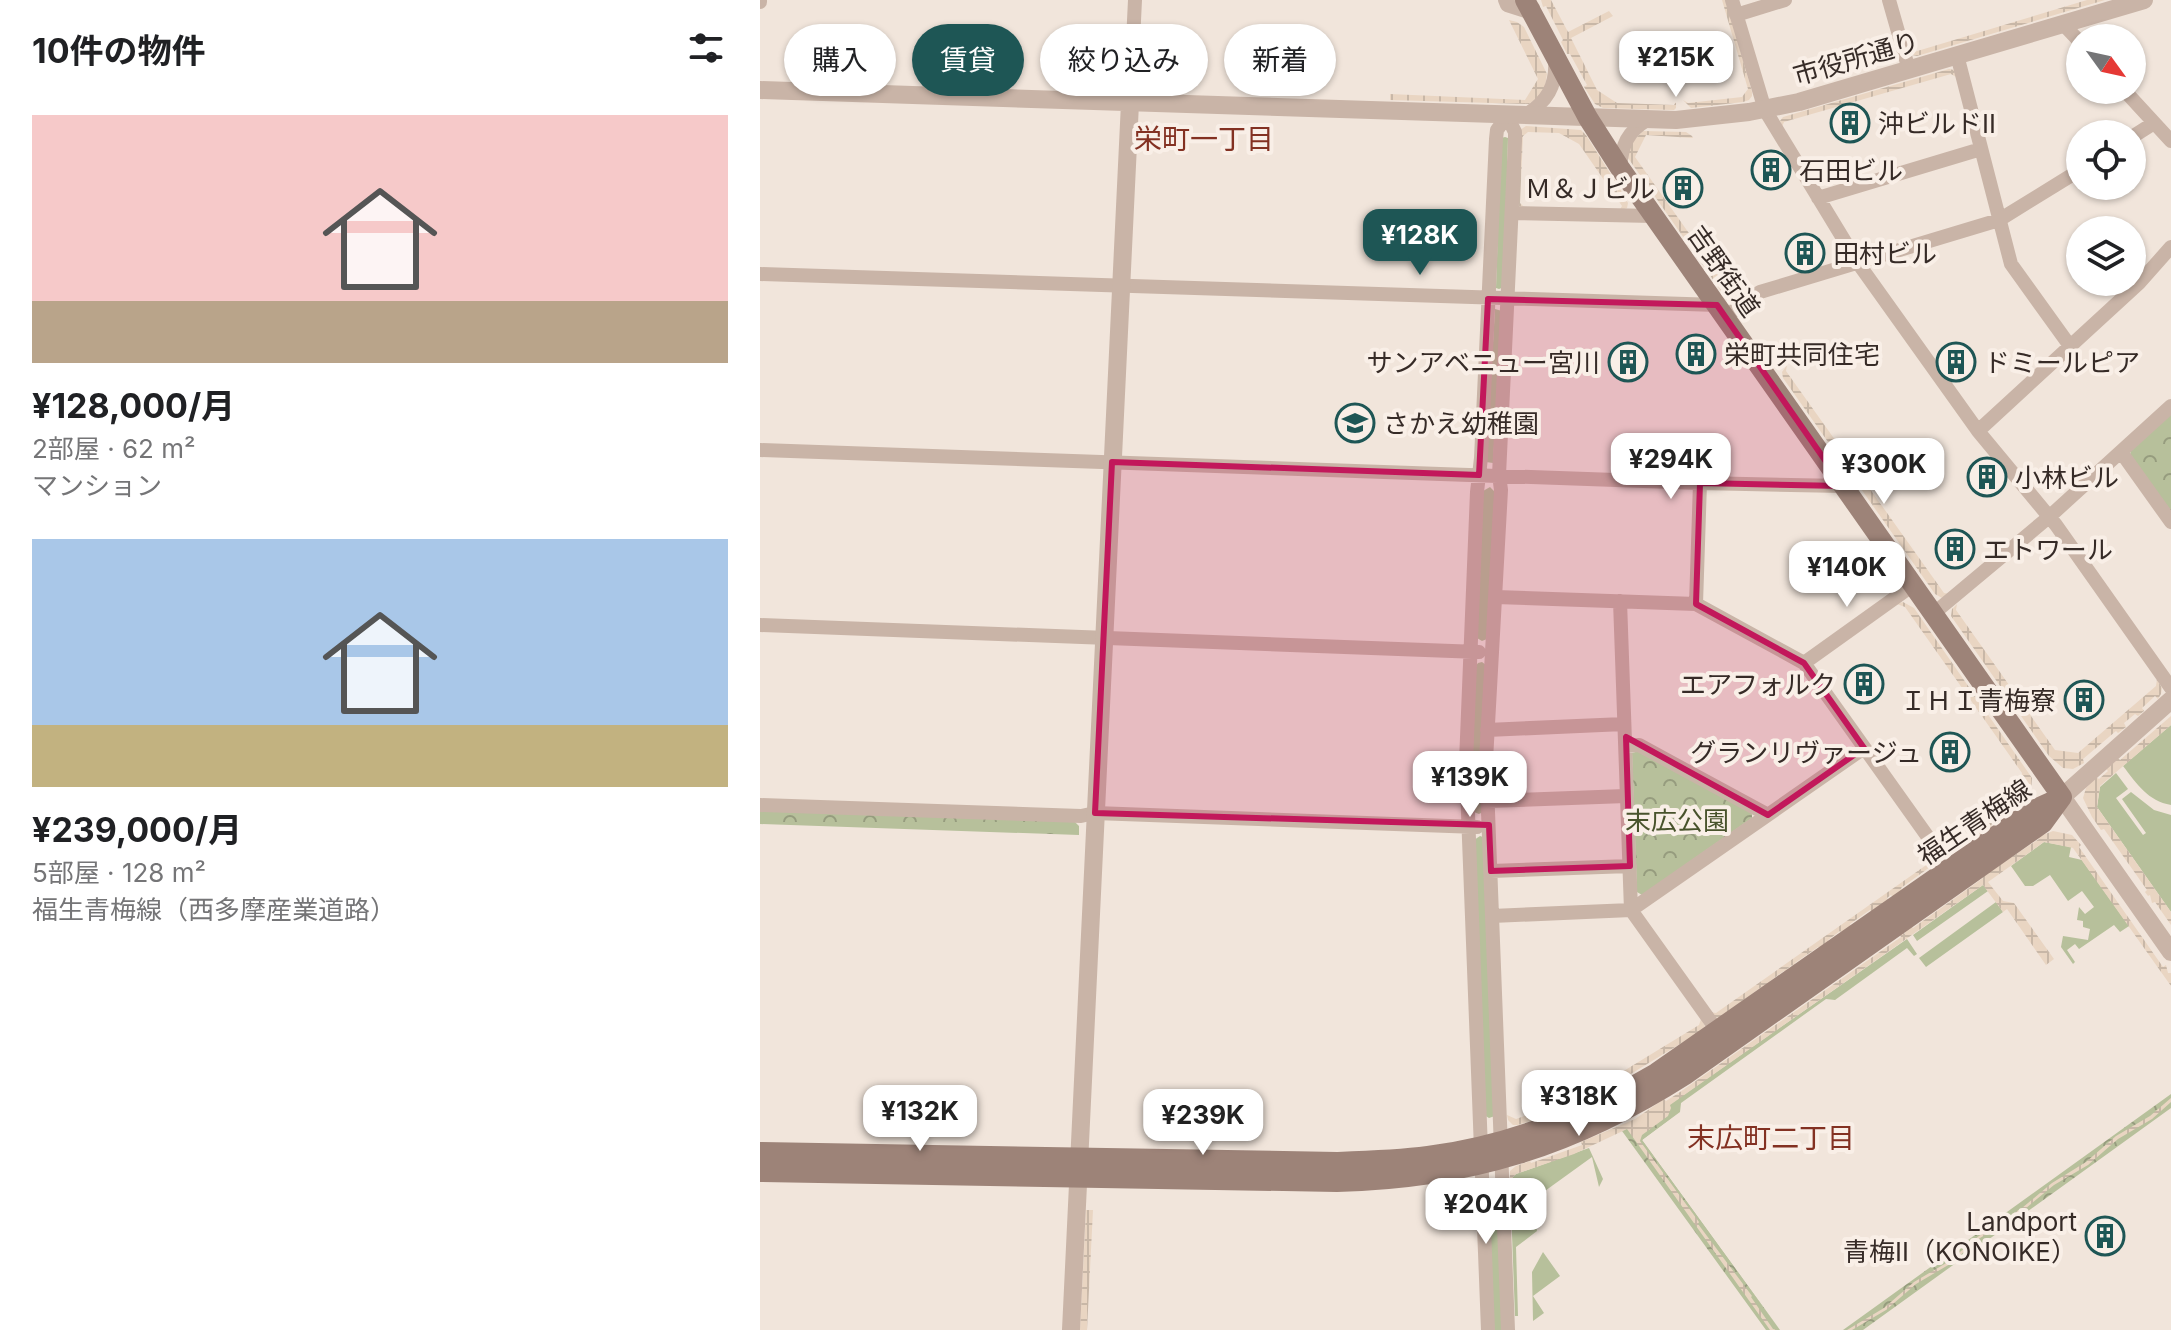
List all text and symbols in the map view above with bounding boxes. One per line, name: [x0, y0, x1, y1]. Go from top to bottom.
chip: 購入: [784, 24, 896, 96]
chip: 賃貸: [912, 24, 1024, 96]
chip: 絞り込み: [1040, 24, 1208, 96]
chip: 新着: [1224, 24, 1336, 96]
north arrow: [2066, 24, 2146, 104]
map controls: [2066, 24, 2146, 296]
street label: 市役所通り: [1789, 25, 1923, 91]
icon: filters: [684, 26, 728, 70]
text: 10件の物件: [32, 30, 206, 71]
pin: ¥215K: [1620, 31, 1732, 99]
text: ¥215K: [1637, 41, 1715, 72]
building icon: 沖ビルドⅡ: [1829, 102, 1871, 144]
place label: 沖ビルドⅡ: [1878, 108, 1996, 139]
button: locate: [2066, 120, 2146, 200]
district label: 栄町一丁目: [1134, 122, 1274, 156]
building icon: 石田ビル: [1750, 149, 1792, 191]
place label: 石田ビル: [1799, 155, 1903, 186]
icon: home: [308, 167, 452, 311]
building icon: Ｍ＆Ｊビル: [1662, 167, 1704, 209]
place label: Ｍ＆Ｊビル: [1525, 173, 1655, 204]
pin: ¥128K: [1364, 209, 1476, 277]
button: layers: [2066, 216, 2146, 296]
text: ¥128K: [1381, 219, 1459, 250]
street label: 吉野街道: [1681, 220, 1767, 322]
building icon: 田村ビル: [1784, 232, 1826, 274]
place label: 田村ビル: [1833, 238, 1937, 269]
building icon: 栄町共同住宅: [1675, 333, 1717, 375]
place label: 栄町共同住宅: [1724, 339, 1880, 370]
building icon: サンアベニュー宮川: [1607, 341, 1649, 383]
building icon: ドミールピア: [1935, 341, 1977, 383]
place label: サンアベニュー宮川: [1367, 347, 1600, 378]
place label: ドミールピア: [1984, 347, 2140, 378]
text: ¥128,000/月: [32, 385, 235, 426]
school or university icon: さかえ幼稚園: [1334, 402, 1376, 444]
place label: さかえ幼稚園: [1383, 408, 1539, 439]
text: 2部屋 · 62 m²: [32, 433, 196, 464]
pin: ¥294K: [1615, 433, 1727, 501]
pin: ¥300K: [1828, 438, 1940, 506]
text: ¥294K: [1629, 443, 1713, 474]
text: ¥300K: [1841, 448, 1927, 479]
building icon: 小林ビル: [1966, 456, 2008, 498]
place label: 小林ビル: [2015, 462, 2119, 493]
text: マンション: [32, 470, 162, 501]
building icon: エトワール: [1934, 528, 1976, 570]
place label: エトワール: [1983, 534, 2113, 565]
pin: ¥140K: [1791, 541, 1903, 609]
text: ¥140K: [1807, 551, 1887, 582]
icon: home: [308, 591, 452, 735]
building icon: エアフォルク: [1843, 663, 1885, 705]
place label: エアフォルク: [1680, 669, 1836, 700]
building icon: ＩＨＩ青梅寮: [2063, 679, 2105, 721]
place label: ＩＨＩ青梅寮: [1900, 685, 2056, 716]
building icon: グランリヴァージュ: [1929, 731, 1971, 773]
place label: グランリヴァージュ: [1690, 737, 1922, 768]
pin: ¥139K: [1414, 751, 1526, 819]
text: ¥139K: [1431, 761, 1509, 792]
street label: 福生青梅線: [1911, 773, 2037, 871]
park label: 末広公園: [1625, 805, 1729, 836]
text: ¥239,000/月: [32, 809, 242, 850]
text: 5部屋 · 128 m²: [32, 857, 206, 888]
text: 福生青梅線（西多摩産業道路）: [32, 894, 396, 925]
pin: ¥318K: [1523, 1070, 1635, 1138]
text: ¥318K: [1540, 1080, 1618, 1111]
pin: ¥132K: [864, 1085, 976, 1153]
pin: ¥239K: [1147, 1089, 1259, 1157]
text: ¥132K: [881, 1095, 959, 1126]
text: ¥239K: [1161, 1099, 1245, 1130]
district label: 末広町二丁目: [1687, 1121, 1855, 1155]
pin: ¥204K: [1430, 1178, 1542, 1246]
text: ¥204K: [1443, 1188, 1529, 1219]
place label: Landport 青梅Ⅱ（KONOIKE）: [1843, 1206, 2077, 1267]
building icon: Landport 青梅Ⅱ（KONOIKE）: [2084, 1215, 2126, 1257]

